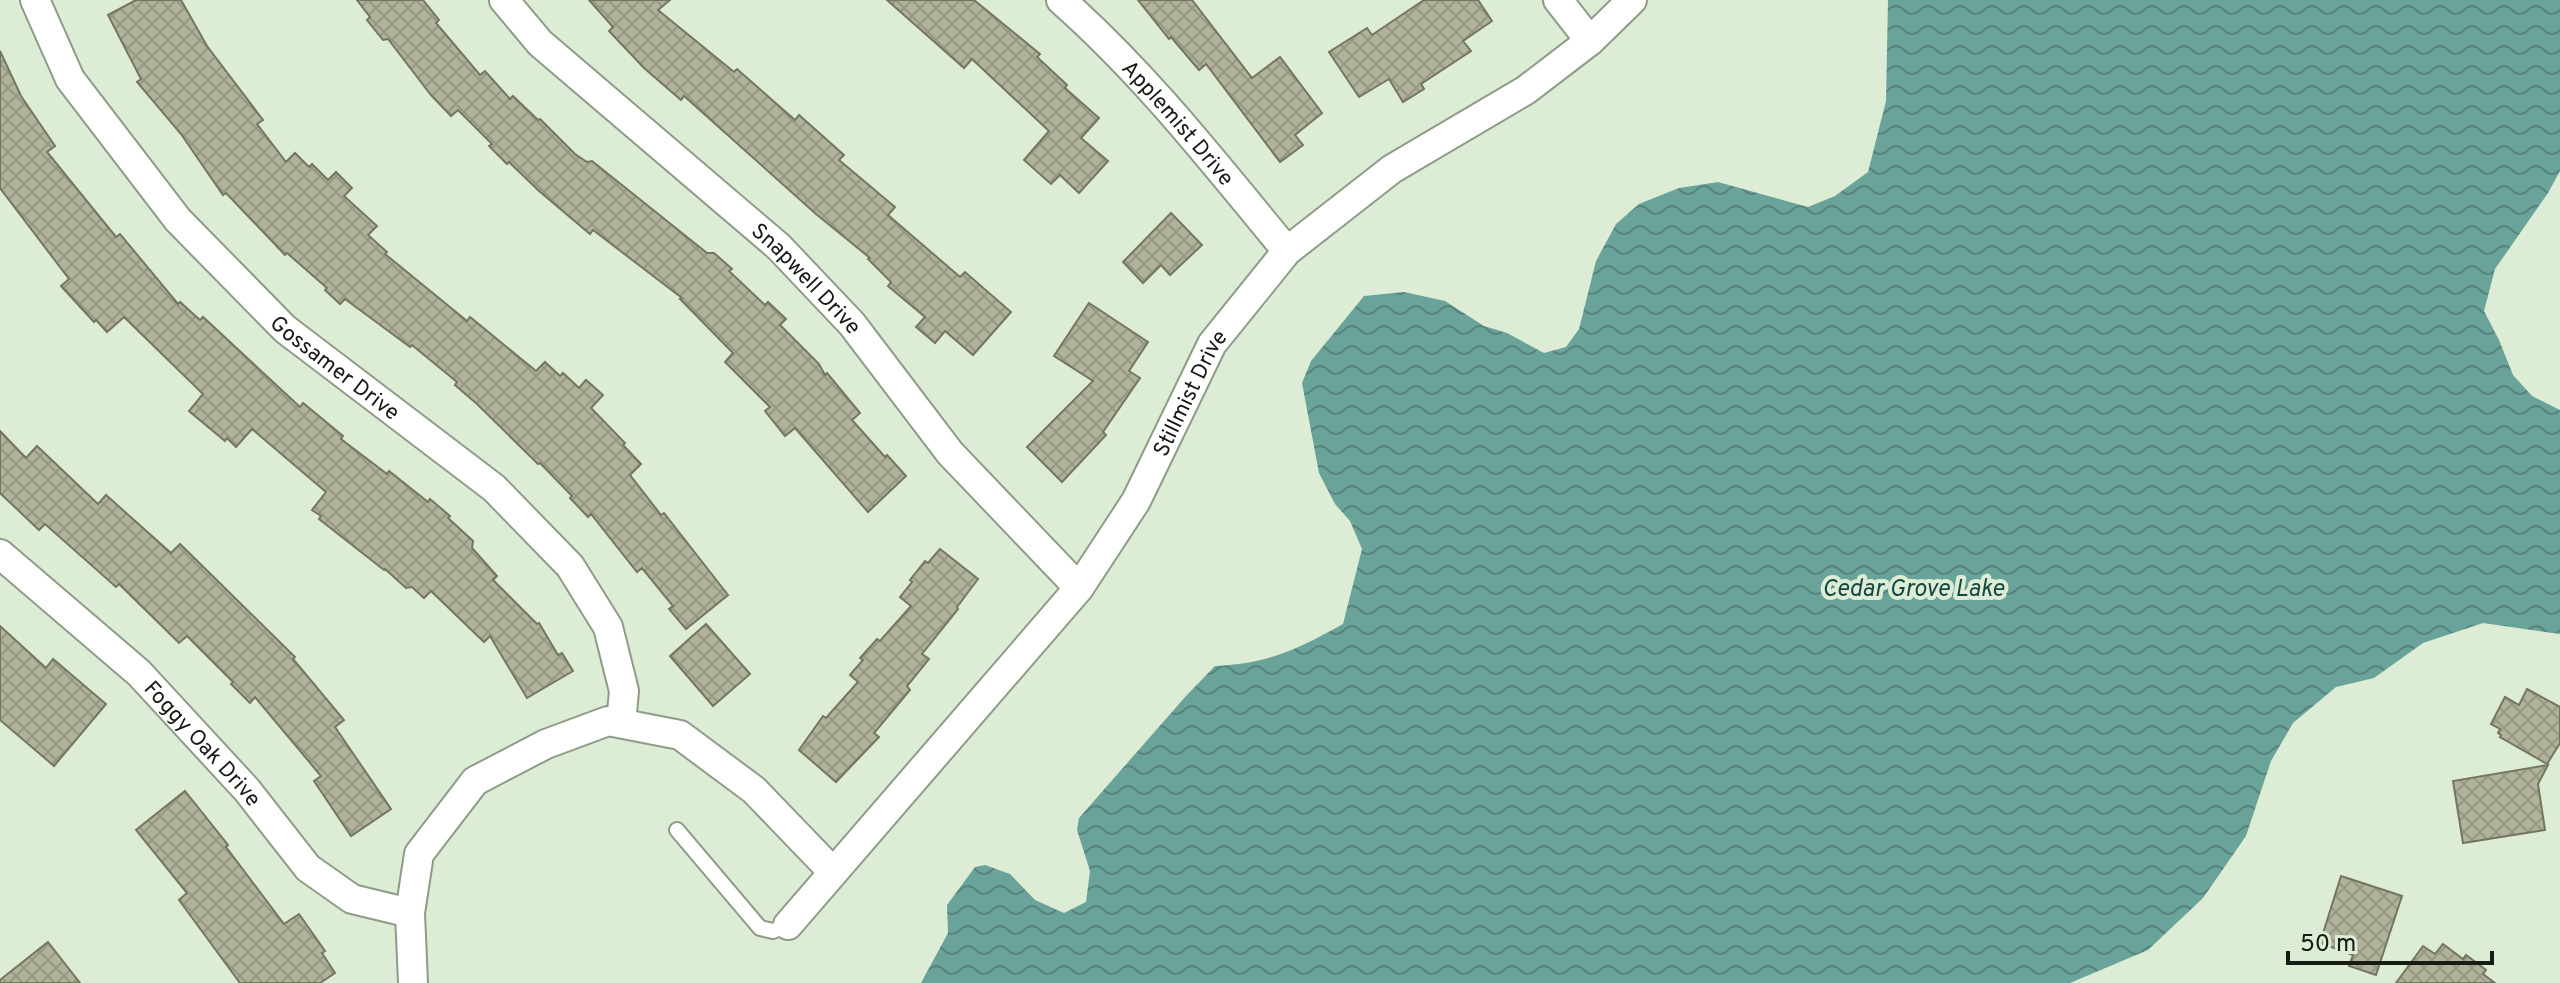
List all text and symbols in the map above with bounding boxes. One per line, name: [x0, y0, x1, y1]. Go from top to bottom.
street label: Applemist Drive: [1115, 56, 1239, 192]
street label: Snapwell Drive: [745, 218, 866, 341]
street label: Gossamer Drive: [263, 311, 404, 427]
street label: Stillmist Drive: [1149, 325, 1234, 461]
water label: Cedar Grove Lake: [1822, 575, 2005, 605]
street label: Foggy Oak Drive: [137, 676, 266, 813]
scale bar: [2288, 915, 2492, 965]
text: 50 m: [2300, 930, 2356, 960]

